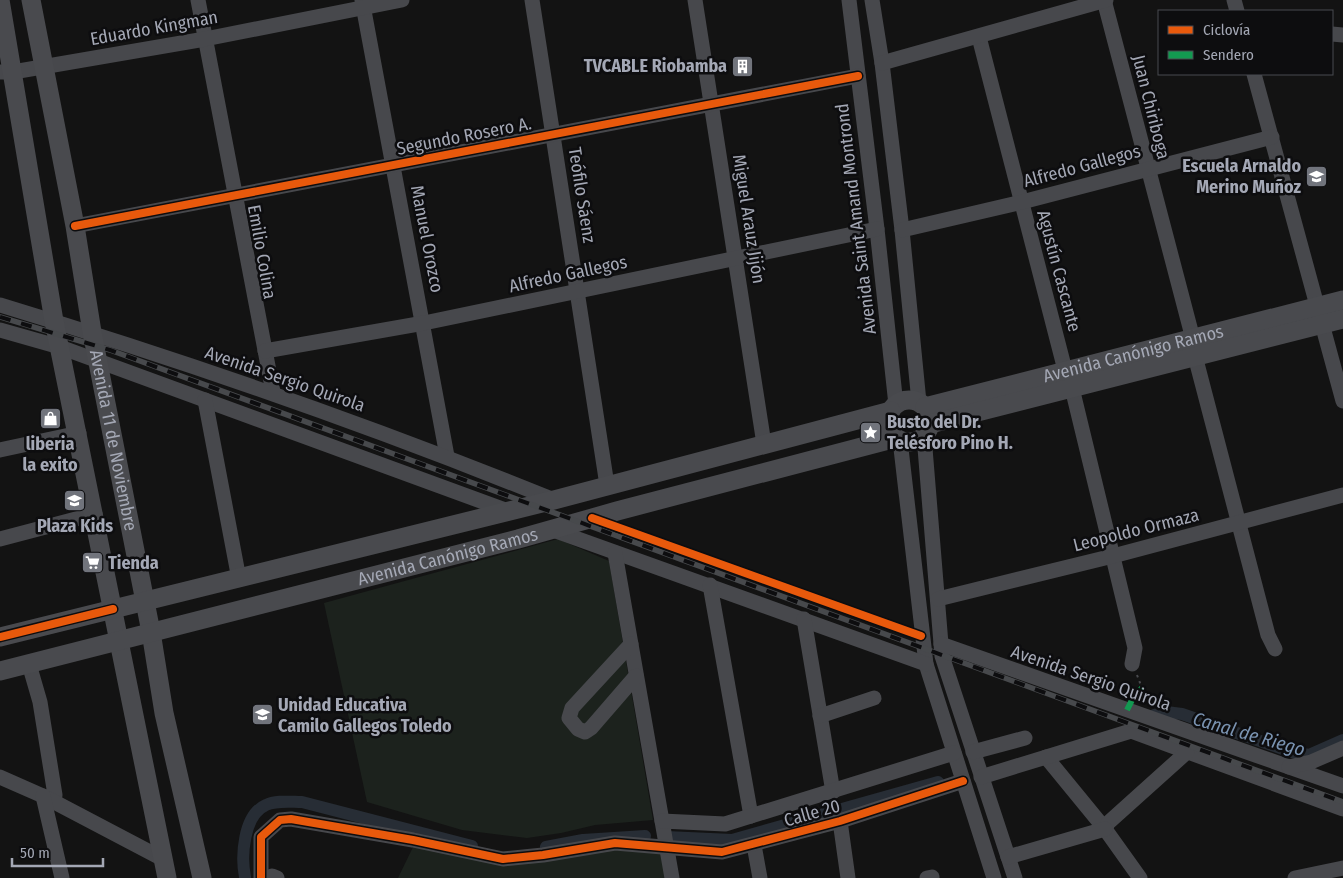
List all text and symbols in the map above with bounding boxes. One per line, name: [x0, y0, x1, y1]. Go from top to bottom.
street label: Eduardo Kingman: [88, 6, 220, 50]
legend: [1158, 10, 1333, 75]
text: Ciclovía: [1203, 21, 1250, 39]
text: Sendero: [1203, 46, 1254, 64]
street label: Juan Chiriboga: [1127, 53, 1175, 162]
building icon: TVCABLE Riobamba: [731, 54, 755, 78]
place label: TVCABLE Riobamba: [584, 55, 727, 77]
street label: Avenida Saint Amand Montrond: [831, 102, 881, 336]
street label: Segundo Rosero A.: [395, 112, 533, 160]
street label: Alfredo Gallegos: [1021, 140, 1143, 192]
street label: Teófilo Sáenz: [564, 146, 600, 244]
street label: Miguel Arauz Jijón: [728, 153, 770, 285]
place label: Escuela Arnaldo Merino Muñoz: [1182, 155, 1301, 198]
school or university icon: Escuela Arnaldo Merino Muñoz: [1305, 164, 1329, 188]
street label: Manuel Orozco: [406, 184, 448, 294]
street label: Emilio Colina: [243, 203, 281, 301]
street label: Agustín Cascante: [1032, 208, 1086, 334]
street label: Alfredo Gallegos: [507, 251, 629, 297]
street label: Avenida Canónigo Ramos: [1041, 320, 1226, 387]
street label: Avenida Sergio Quirola: [202, 341, 368, 417]
street label: Avenida 11 de Noviembre: [85, 348, 142, 533]
shop icon: liberia la exito: [38, 407, 62, 431]
place label: Busto del Dr. Telésforo Pino H.: [887, 411, 1013, 454]
place icon: Busto del Dr. Telésforo Pino H.: [859, 420, 883, 444]
place label: liberia la exito: [22, 433, 78, 476]
school or university icon: Plaza Kids: [63, 489, 87, 513]
street label: Leopoldo Ormaza: [1071, 504, 1201, 556]
place label: Plaza Kids: [37, 515, 113, 537]
street label: Avenida Canónigo Ramos: [355, 523, 541, 590]
supermarket icon: Tienda: [80, 551, 104, 575]
place label: Tienda: [108, 552, 159, 574]
street label: Avenida Sergio Quirola: [1008, 640, 1174, 716]
place label: Unidad Educativa Camilo Gallegos Toledo: [278, 694, 452, 737]
school or university icon: Unidad Educativa Camilo Gallegos Toledo: [250, 703, 274, 727]
water label: Canal de Riego: [1190, 707, 1308, 761]
street label: Calle 20: [781, 795, 843, 831]
scale bar: [12, 836, 104, 868]
text: 50 m: [20, 844, 50, 862]

